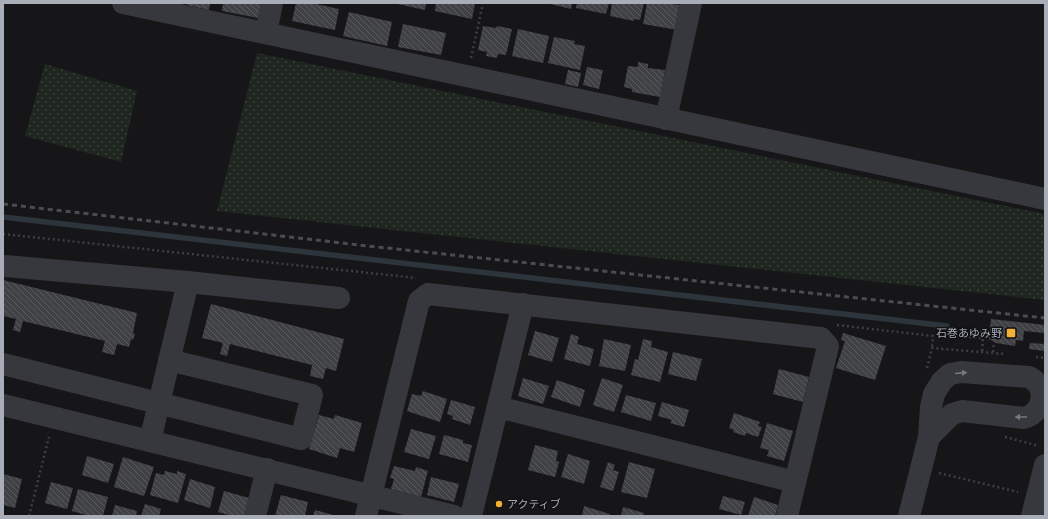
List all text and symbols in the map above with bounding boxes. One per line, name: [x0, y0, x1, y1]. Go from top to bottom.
place label: 石巻あゆみ野: [936, 327, 1002, 339]
marker: 石巻あゆみ野: [1005, 327, 1017, 339]
one-way arrow: [955, 369, 967, 376]
one-way arrow: [1014, 414, 1027, 420]
place label: アクティブ: [507, 498, 561, 510]
marker: アクティブ: [494, 499, 504, 509]

